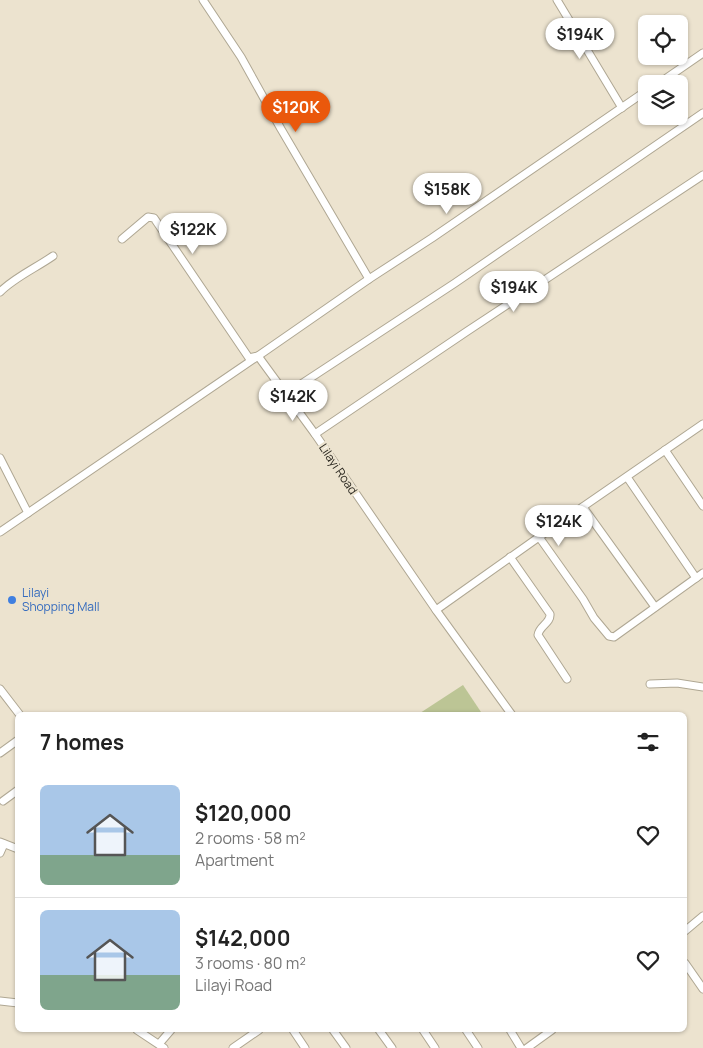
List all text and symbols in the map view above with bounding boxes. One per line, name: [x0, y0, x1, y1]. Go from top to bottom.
map controls: [638, 15, 688, 125]
button: locate: [638, 15, 688, 65]
pin: $194K: [545, 18, 615, 60]
text: $194K: [556, 23, 604, 45]
button: layers: [638, 75, 688, 125]
pin: $120K: [261, 90, 331, 133]
text: $120K: [272, 96, 320, 118]
pin: $158K: [412, 172, 482, 215]
text: $158K: [424, 178, 470, 200]
pin: $122K: [158, 212, 228, 255]
text: $122K: [170, 218, 216, 240]
pin: $194K: [479, 270, 549, 313]
text: $194K: [490, 276, 538, 298]
pin: $142K: [258, 380, 328, 422]
text: $142K: [270, 385, 316, 407]
street label: Lilayi Road: [315, 440, 362, 498]
pin: $124K: [524, 504, 594, 547]
text: $124K: [536, 510, 582, 532]
place label: Lilayi Shopping Mall: [22, 584, 100, 615]
marker: Lilayi Shopping Mall: [6, 594, 18, 606]
text: 7 homes: [40, 728, 124, 756]
icon: filters: [634, 728, 662, 756]
text: $120,000: [195, 799, 292, 827]
icon: home: [80, 805, 140, 865]
icon: heart: [634, 821, 662, 849]
text: 2 rooms · 58 m²: [195, 827, 306, 849]
text: Apartment: [195, 849, 274, 871]
text: $142,000: [195, 924, 291, 952]
icon: home: [80, 930, 140, 990]
icon: heart: [634, 946, 662, 974]
text: 3 rooms · 80 m²: [195, 952, 306, 974]
text: Lilayi Road: [195, 974, 272, 996]

